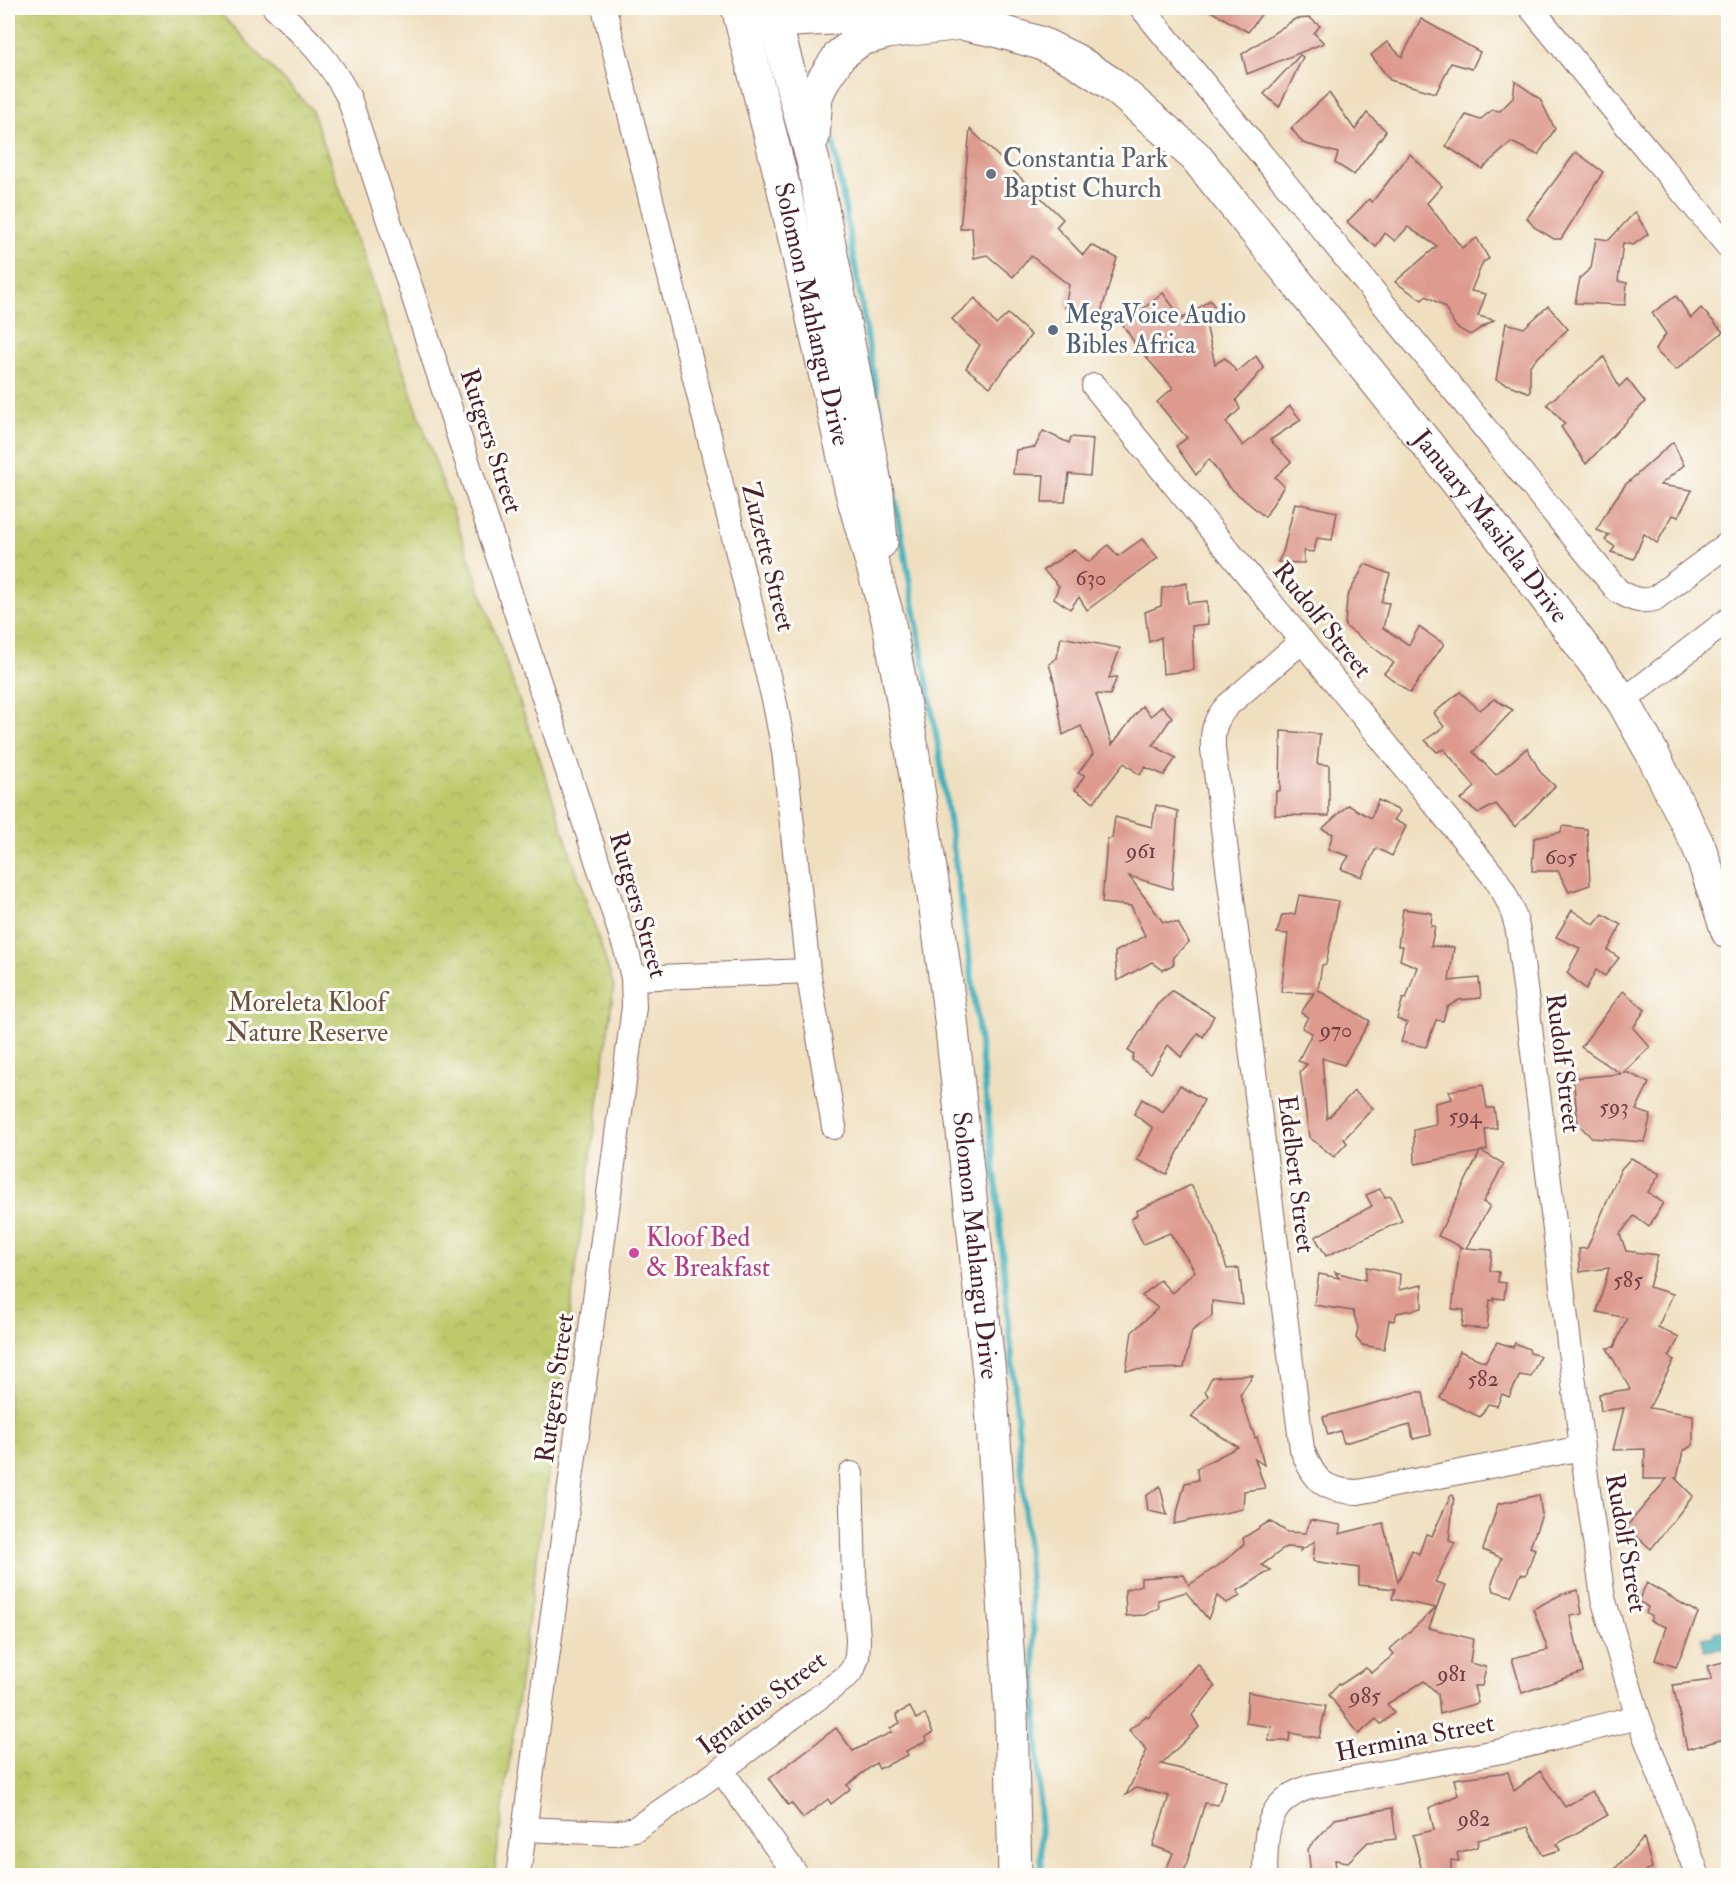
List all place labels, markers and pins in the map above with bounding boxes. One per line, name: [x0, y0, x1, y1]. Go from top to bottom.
place label: Constantia Park Baptist Church: [1003, 143, 1169, 206]
marker: Constantia Park Baptist Church: [984, 167, 998, 181]
place label: MegaVoice Audio Bibles Africa: [1065, 299, 1246, 361]
marker: MegaVoice Audio Bibles Africa: [1046, 323, 1060, 337]
place label: Kloof Bed & Breakfast: [646, 1222, 770, 1284]
marker: Kloof Bed & Breakfast: [627, 1246, 641, 1260]

